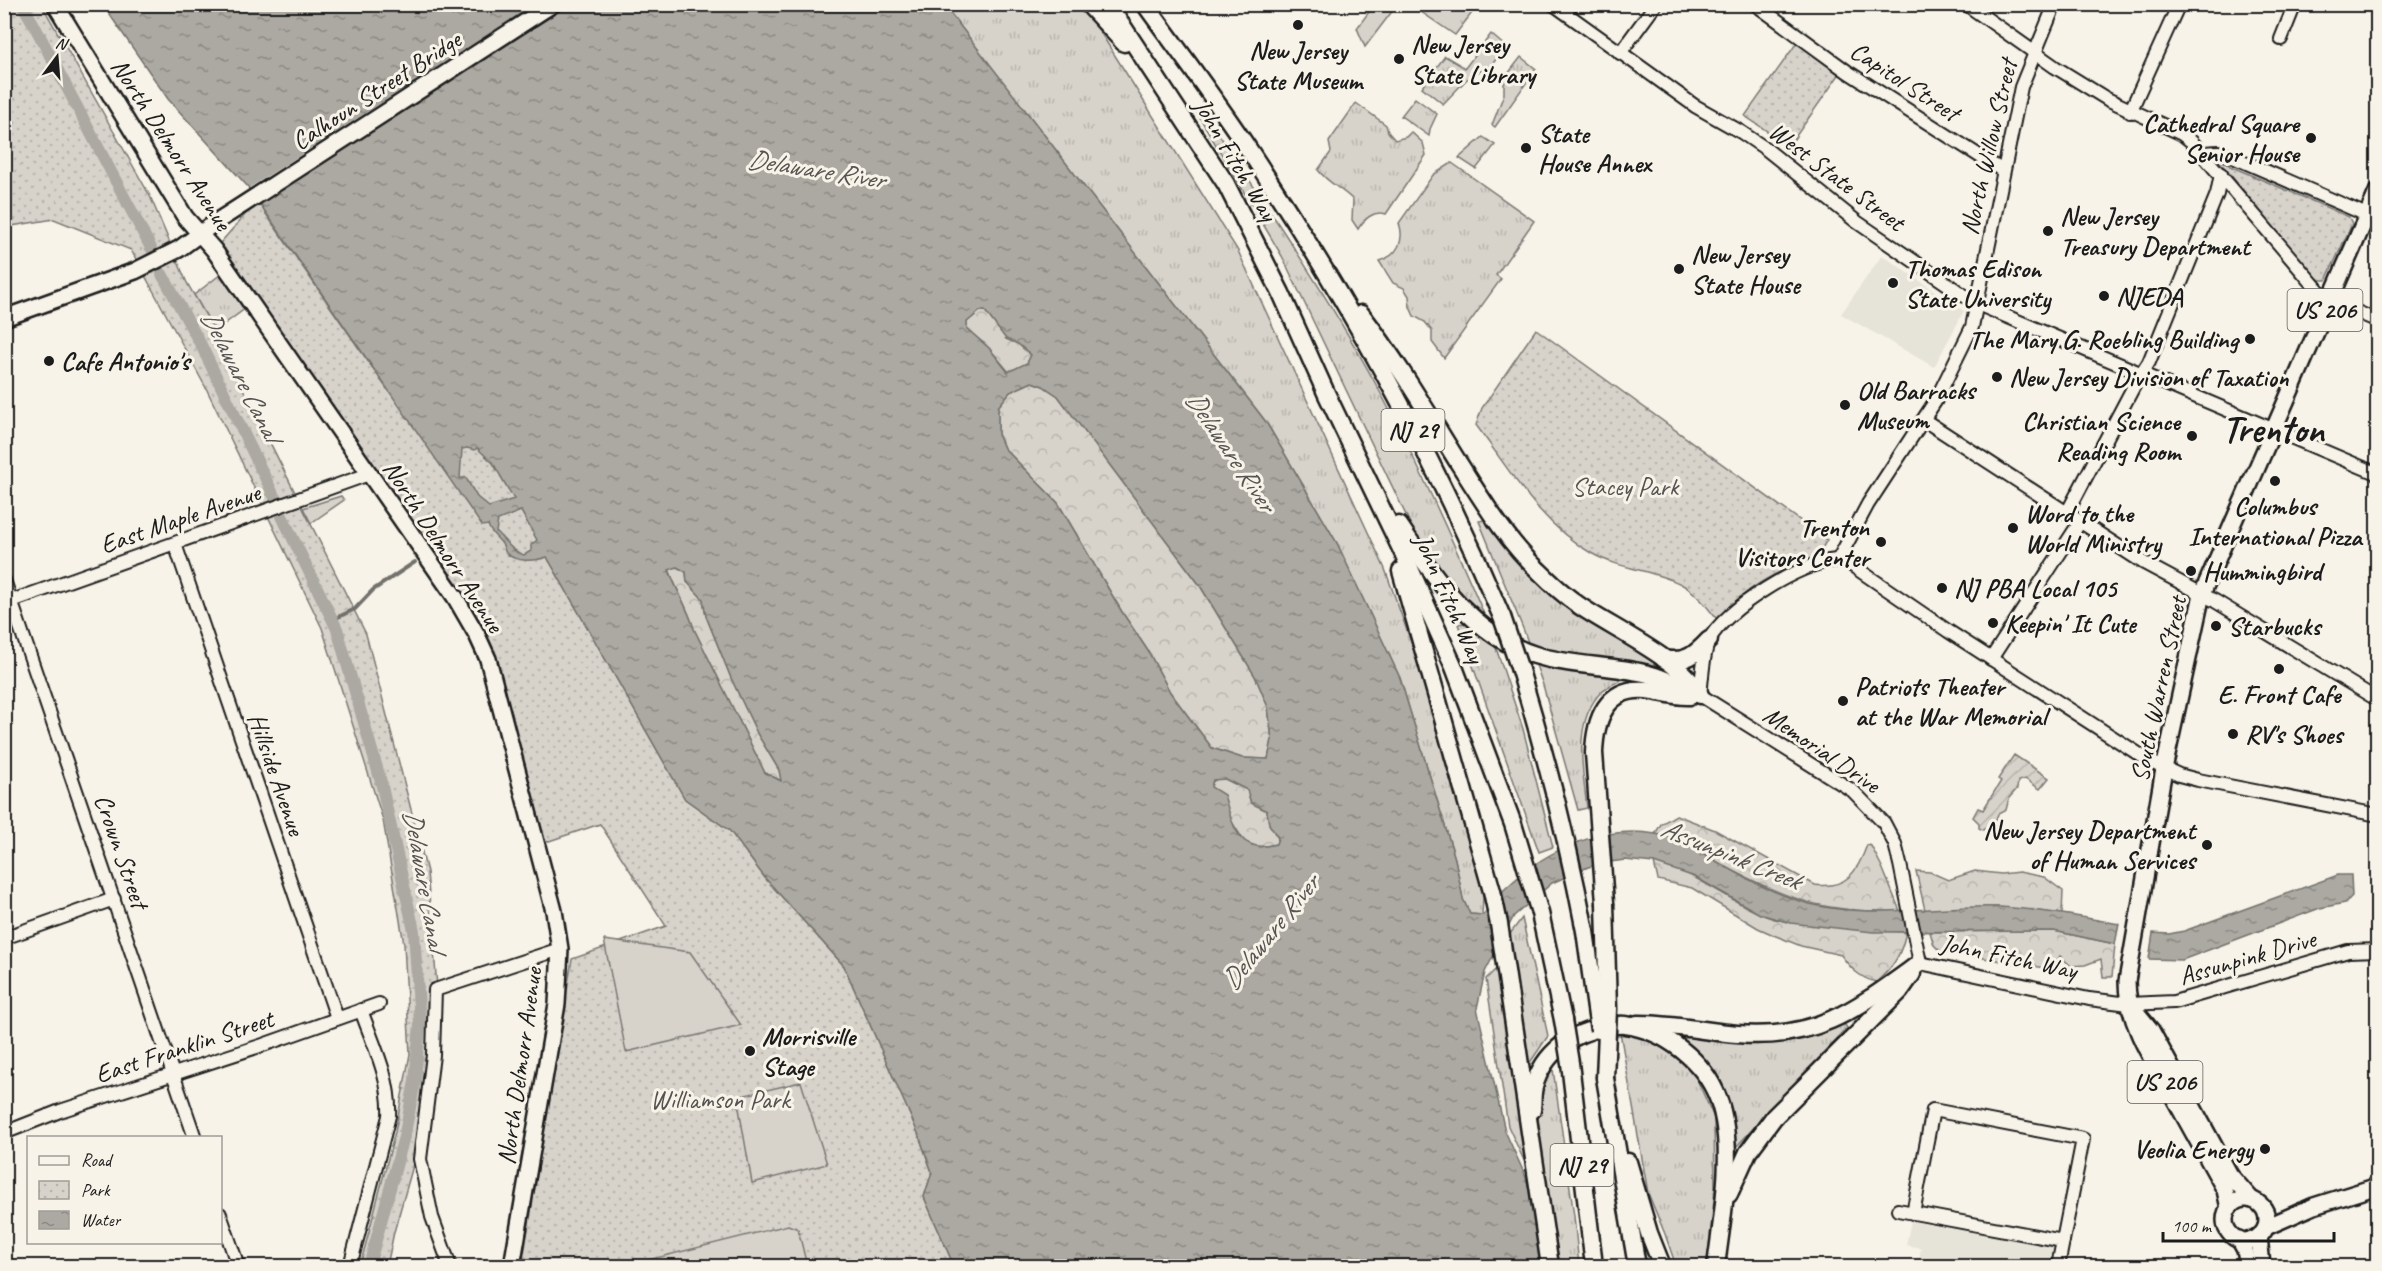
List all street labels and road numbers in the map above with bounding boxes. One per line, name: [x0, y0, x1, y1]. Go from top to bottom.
street label: Calhoun Street Bridge: [285, 22, 469, 157]
street label: Capitol Street: [1844, 34, 1968, 131]
street label: North Delmorr Avenue: [104, 52, 240, 238]
street label: North Willow Street: [1952, 53, 2025, 238]
street label: John Fitch Way: [1185, 90, 1286, 229]
street label: West State Street: [1762, 115, 1913, 240]
road number: US 206: [2288, 289, 2362, 331]
road number: NJ 29: [1382, 409, 1444, 451]
street label: North Delmorr Avenue: [376, 454, 512, 640]
street label: East Maple Avenue: [96, 475, 266, 561]
street label: John Fitch Way: [1406, 527, 1494, 670]
street label: South Warren Street: [2123, 591, 2195, 785]
street label: Memorial Drive: [1757, 698, 1888, 801]
street label: Hillside Avenue: [240, 709, 313, 841]
street label: Crown Street: [87, 790, 157, 916]
street label: Assunpink Drive: [2175, 922, 2322, 993]
street label: John Fitch Way: [1936, 926, 2082, 987]
street label: North Delmorr Avenue: [489, 964, 550, 1167]
street label: East Franklin Street: [91, 1001, 280, 1091]
road number: US 206: [2128, 1061, 2202, 1103]
road number: NJ 29: [1550, 1144, 1614, 1186]

